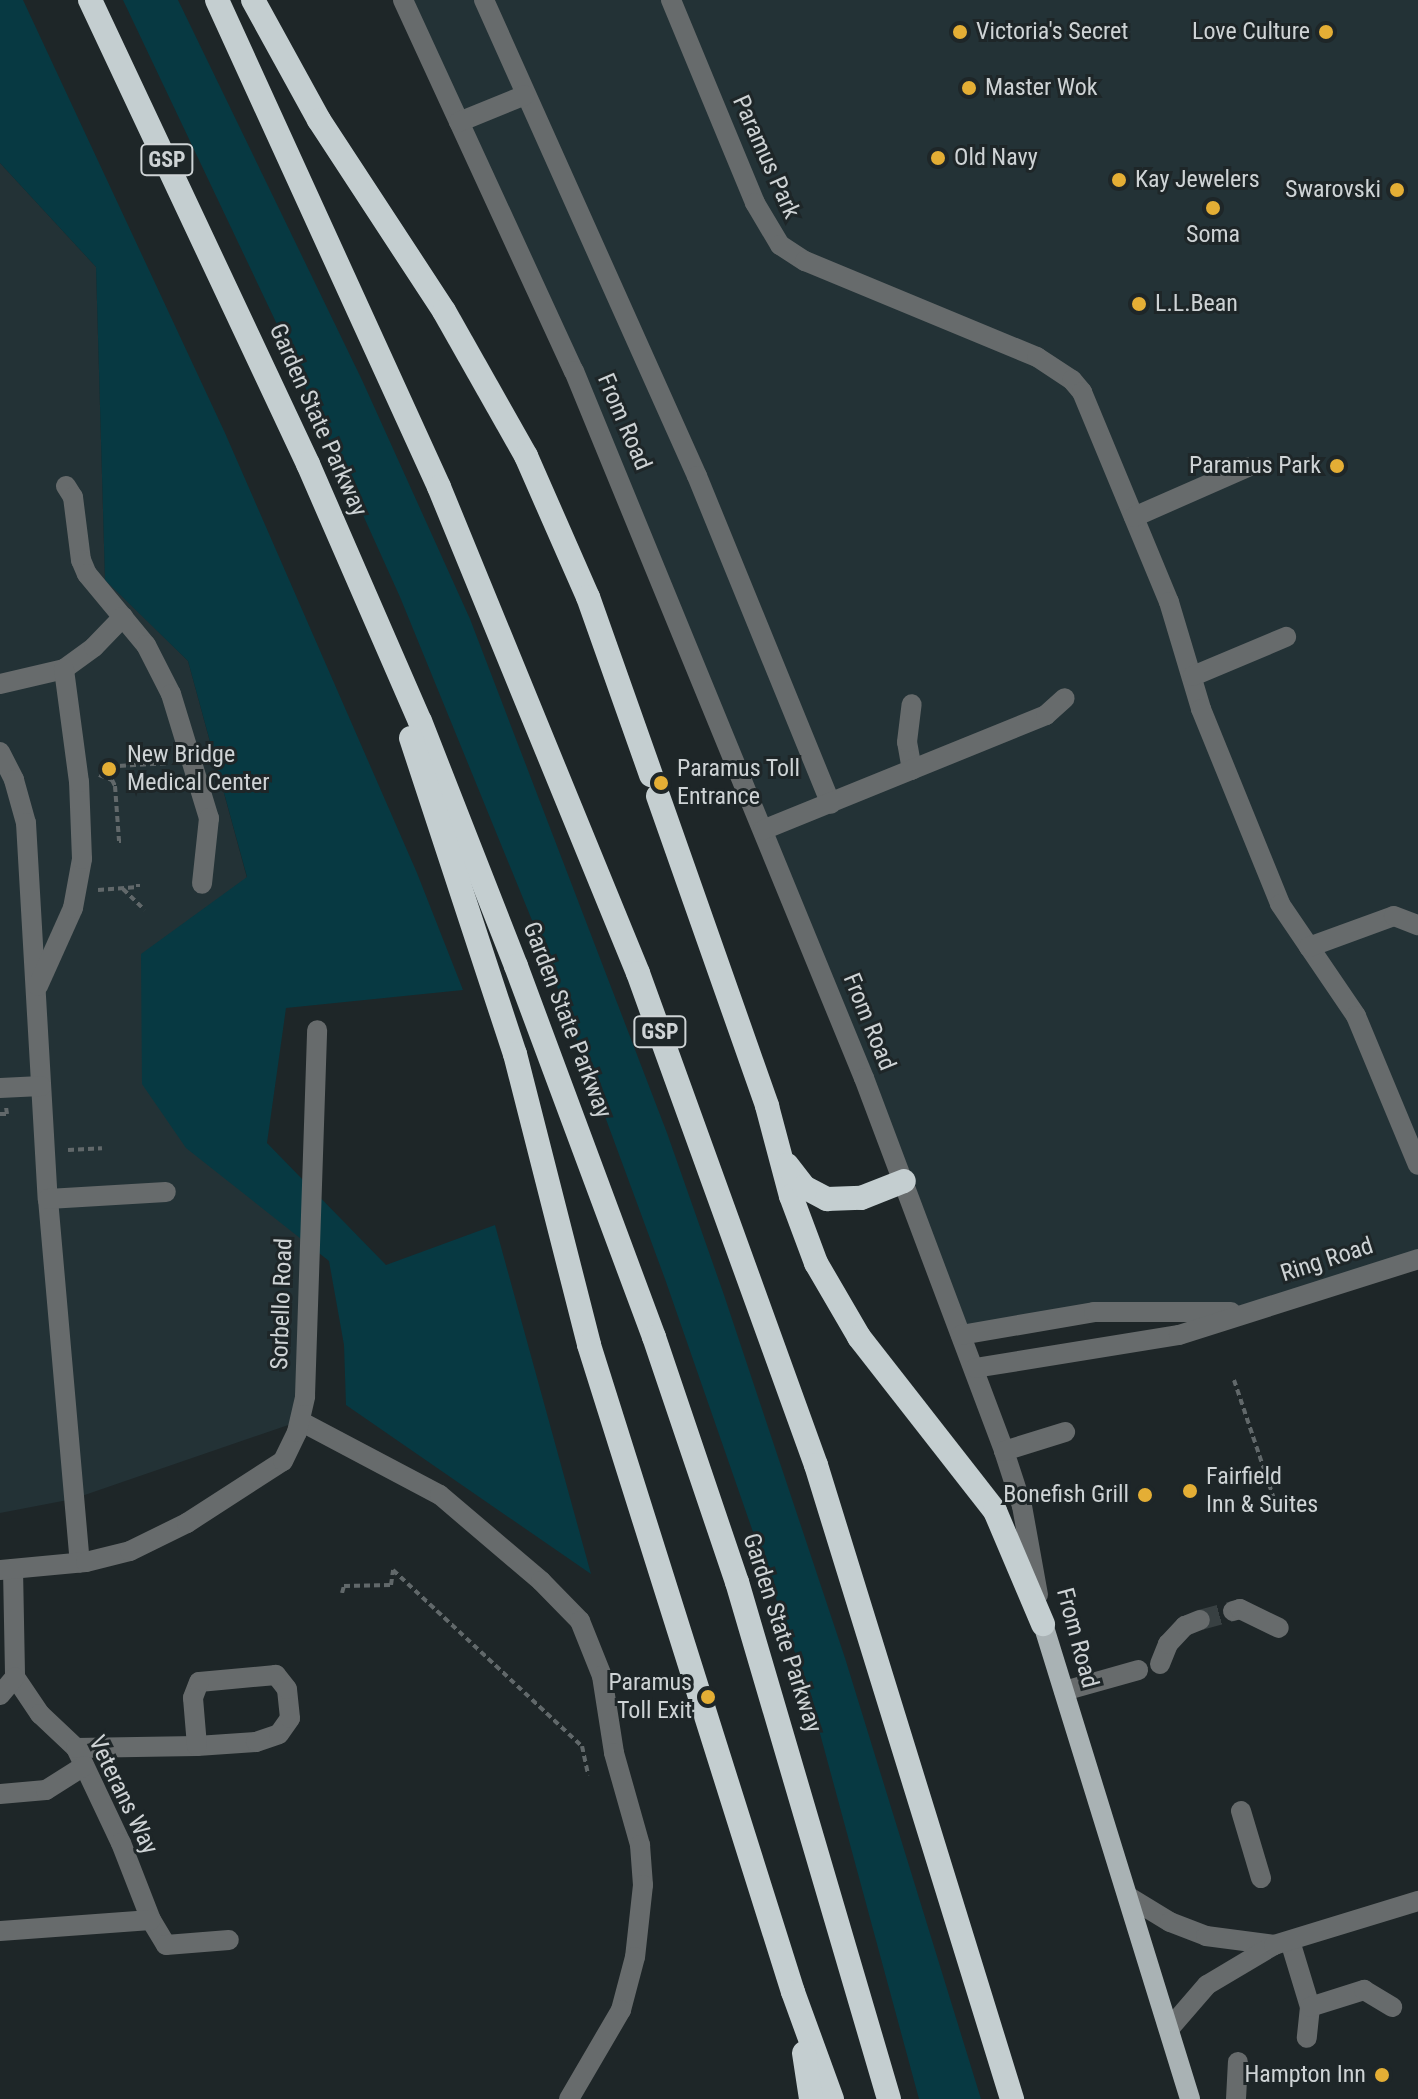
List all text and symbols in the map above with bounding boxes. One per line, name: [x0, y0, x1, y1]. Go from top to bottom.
place label: Victoria's Secret: [976, 18, 1128, 46]
place label: Love Culture: [1192, 18, 1310, 46]
marker: Victoria's Secret: [951, 23, 969, 41]
marker: Love Culture: [1317, 23, 1335, 41]
place label: Master Wok: [985, 74, 1098, 102]
marker: Master Wok: [960, 79, 978, 97]
street label: Paramus Park: [726, 91, 806, 223]
road number: GSP: [139, 142, 195, 178]
place label: Old Navy: [954, 144, 1038, 172]
marker: Old Navy: [929, 149, 947, 167]
place label: Kay Jewelers: [1135, 166, 1260, 194]
marker: Kay Jewelers: [1110, 171, 1128, 189]
place label: Swarovski: [1285, 176, 1381, 204]
marker: Swarovski: [1388, 181, 1406, 199]
marker: Soma: [1204, 199, 1222, 217]
place label: Soma: [1186, 221, 1240, 249]
place label: L.L.Bean: [1155, 290, 1238, 318]
marker: L.L.Bean: [1130, 295, 1148, 313]
street label: Garden State Parkway: [263, 319, 373, 521]
street label: From Road: [591, 369, 657, 475]
place label: Paramus Park: [1189, 452, 1321, 480]
marker: Paramus Park: [1328, 457, 1346, 475]
place label: New Bridge Medical Center: [127, 741, 270, 797]
place label: Paramus Toll Entrance: [677, 755, 801, 811]
marker: New Bridge Medical Center: [98, 758, 120, 780]
marker: Paramus Toll Entrance: [652, 774, 670, 792]
street label: Garden State Parkway: [516, 918, 618, 1122]
street label: From Road: [837, 969, 901, 1075]
road number: GSP: [632, 1014, 688, 1050]
street label: Ring Road: [1277, 1232, 1377, 1288]
street label: Sorbello Road: [265, 1238, 299, 1370]
place label: Fairfield Inn & Suites: [1206, 1463, 1318, 1519]
place label: Bonefish Grill: [1003, 1481, 1129, 1509]
marker: Fairfield Inn & Suites: [1181, 1482, 1199, 1500]
marker: Bonefish Grill: [1136, 1486, 1154, 1504]
street label: Garden State Parkway: [736, 1530, 828, 1736]
street label: From Road: [1050, 1585, 1104, 1691]
place label: Paramus Toll Exit: [608, 1669, 692, 1725]
marker: Paramus Toll Exit: [699, 1688, 717, 1706]
street label: Veterans Way: [82, 1731, 164, 1859]
place label: Hampton Inn: [1244, 2061, 1366, 2089]
marker: Hampton Inn: [1373, 2066, 1391, 2084]

